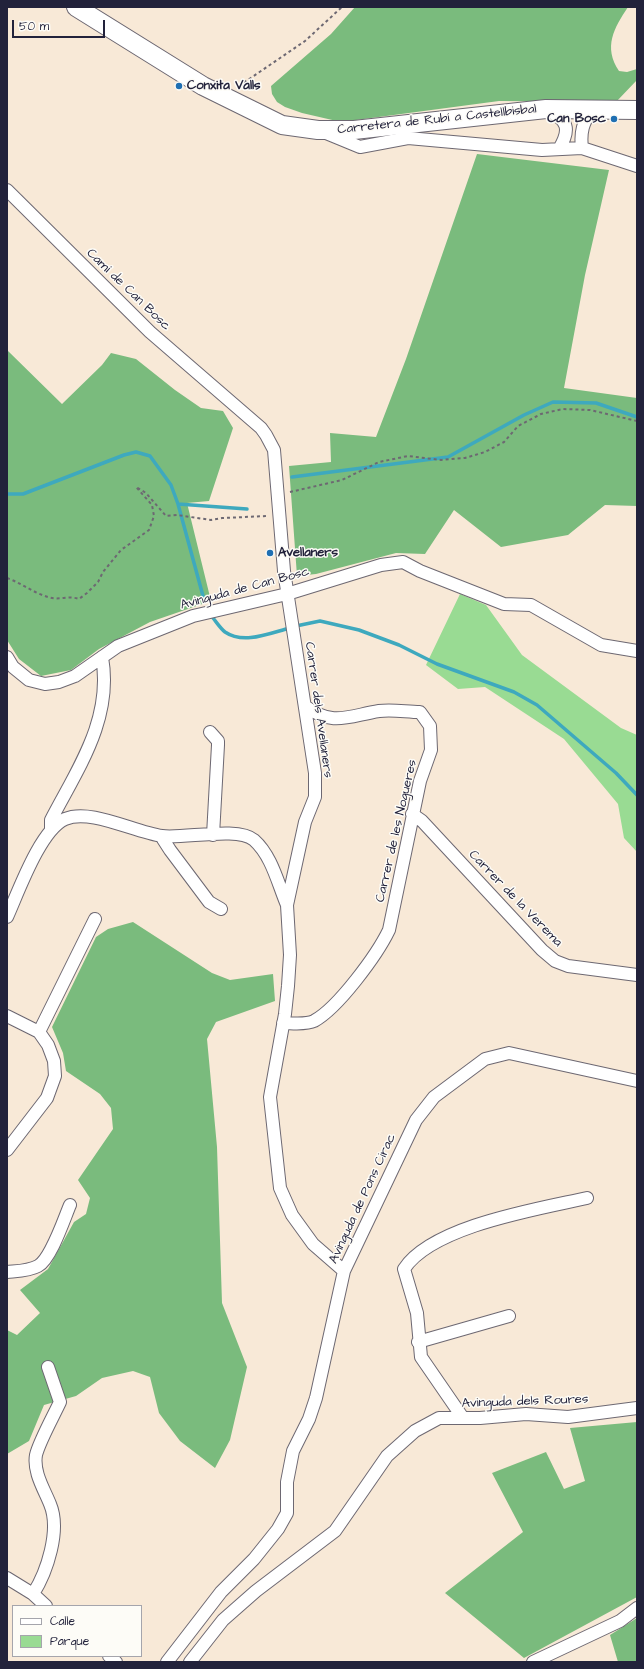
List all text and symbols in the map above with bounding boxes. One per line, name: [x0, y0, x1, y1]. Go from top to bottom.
scale bar: [14, 12, 107, 38]
text: 50 m: [19, 18, 49, 35]
place label: Conxita Valls: [187, 78, 261, 94]
marker: Conxita Valls: [174, 81, 184, 91]
street label: Carretera de Rubí a Castellbisbal: [337, 102, 537, 138]
place label: Can Bosc: [547, 111, 606, 127]
marker: Can Bosc: [609, 114, 619, 124]
street label: Camí de Can Bosc: [83, 246, 173, 334]
place label: Avellaners: [278, 545, 338, 561]
marker: Avellaners: [265, 548, 275, 558]
street label: Avinguda de Can Bosc: [179, 564, 311, 614]
street label: Carrer dels Avellaners: [301, 641, 335, 779]
street label: Carrer de les Nogueres: [373, 758, 421, 904]
street label: Carrer de la Verema: [465, 847, 565, 951]
street label: Avinguda de Pons Cirac: [326, 1132, 400, 1266]
street label: Avinguda dels Roures: [461, 1392, 589, 1412]
legend: [12, 1605, 142, 1657]
text: Calle: [50, 1613, 75, 1630]
text: Parque: [50, 1633, 89, 1650]

